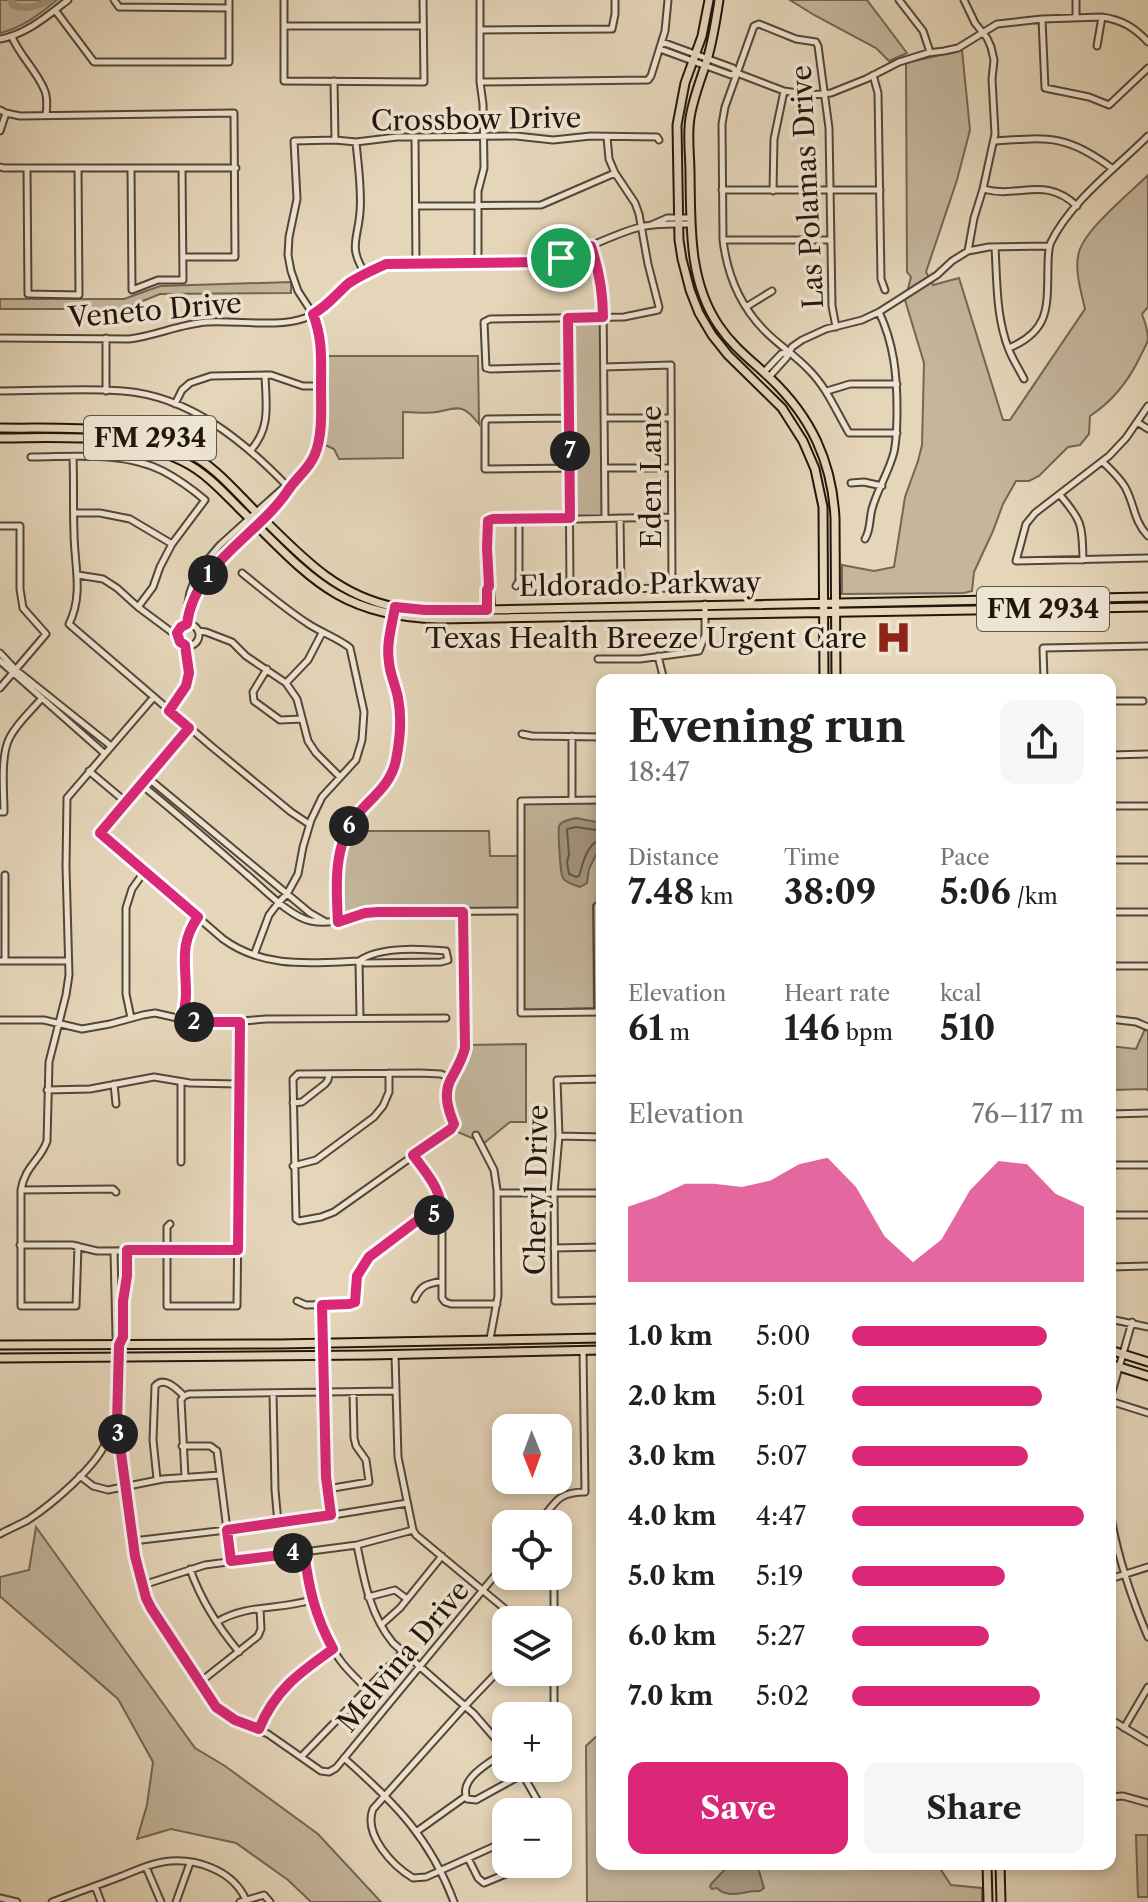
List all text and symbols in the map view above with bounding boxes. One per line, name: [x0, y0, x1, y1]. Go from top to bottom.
street label: Las Polamas Drive: [784, 64, 830, 310]
street label: Crossbow Drive: [371, 100, 581, 138]
pin: [527, 224, 595, 292]
icon: arrive: [539, 236, 583, 280]
street label: Veneto Drive: [66, 285, 243, 335]
street label: Eden Lane: [634, 405, 668, 549]
road number: FM 2934: [84, 416, 216, 460]
pin: 7: [550, 431, 590, 471]
text: 7: [564, 437, 576, 464]
pin: 1: [188, 555, 228, 595]
text: 1: [203, 561, 213, 588]
street label: Eldorado Parkway: [519, 565, 762, 603]
road number: FM 2934: [977, 587, 1109, 631]
hospital icon: Texas Health Breeze Urgent Care: [874, 619, 912, 657]
place label: Texas Health Breeze Urgent Care: [425, 621, 867, 655]
text: Evening run: [628, 699, 905, 753]
button: share: [1000, 700, 1084, 784]
text: 18:47: [628, 756, 689, 788]
pin: 6: [329, 806, 369, 846]
text: 6: [342, 812, 356, 839]
text: Distance: [628, 844, 719, 871]
text: Time: [784, 844, 840, 871]
text: Pace: [940, 844, 990, 871]
text: 7.48: [628, 871, 694, 913]
text: 38:09: [784, 871, 876, 913]
text: 5:06: [940, 871, 1011, 913]
text: km: [694, 883, 733, 910]
text: /km: [1011, 883, 1058, 910]
text: Elevation: [628, 980, 726, 1007]
text: Heart rate: [784, 980, 890, 1007]
text: kcal: [940, 980, 982, 1007]
pin: 2: [174, 1002, 214, 1042]
text: 61: [628, 1007, 664, 1049]
text: 146: [784, 1007, 840, 1049]
text: 510: [940, 1007, 995, 1049]
text: 2: [188, 1008, 201, 1035]
text: m: [664, 1019, 690, 1046]
text: bpm: [840, 1019, 893, 1046]
text: Elevation: [628, 1098, 744, 1130]
text: 76–117 m: [972, 1098, 1084, 1130]
street label: Cheryl Drive: [518, 1104, 554, 1276]
pin: 5: [414, 1195, 454, 1235]
text: 5: [428, 1201, 440, 1228]
text: 1.0 km: [628, 1320, 713, 1352]
text: 5:00: [756, 1320, 810, 1352]
text: 2.0 km: [628, 1380, 716, 1412]
text: 5:01: [756, 1380, 805, 1412]
pin: 3: [98, 1414, 138, 1454]
north arrow: [492, 1414, 572, 1494]
map controls: [492, 1414, 572, 1878]
text: 3: [112, 1420, 124, 1447]
text: 3.0 km: [628, 1440, 716, 1472]
text: 5:07: [756, 1440, 807, 1472]
text: 4.0 km: [628, 1500, 716, 1532]
text: 4:47: [756, 1500, 806, 1532]
button: locate: [492, 1510, 572, 1590]
pin: 4: [273, 1533, 313, 1573]
text: 4: [286, 1539, 300, 1566]
text: 5.0 km: [628, 1560, 715, 1592]
text: 5:19: [756, 1560, 804, 1592]
street label: Melvina Drive: [330, 1573, 476, 1739]
button: layers: [492, 1606, 572, 1686]
text: 6.0 km: [628, 1620, 717, 1652]
text: 5:27: [756, 1620, 805, 1652]
text: 7.0 km: [628, 1680, 713, 1712]
text: 5:02: [756, 1680, 809, 1712]
button: +: [492, 1702, 572, 1782]
button: Save: [628, 1762, 848, 1854]
button: Share: [864, 1762, 1084, 1854]
button: −: [492, 1798, 572, 1878]

